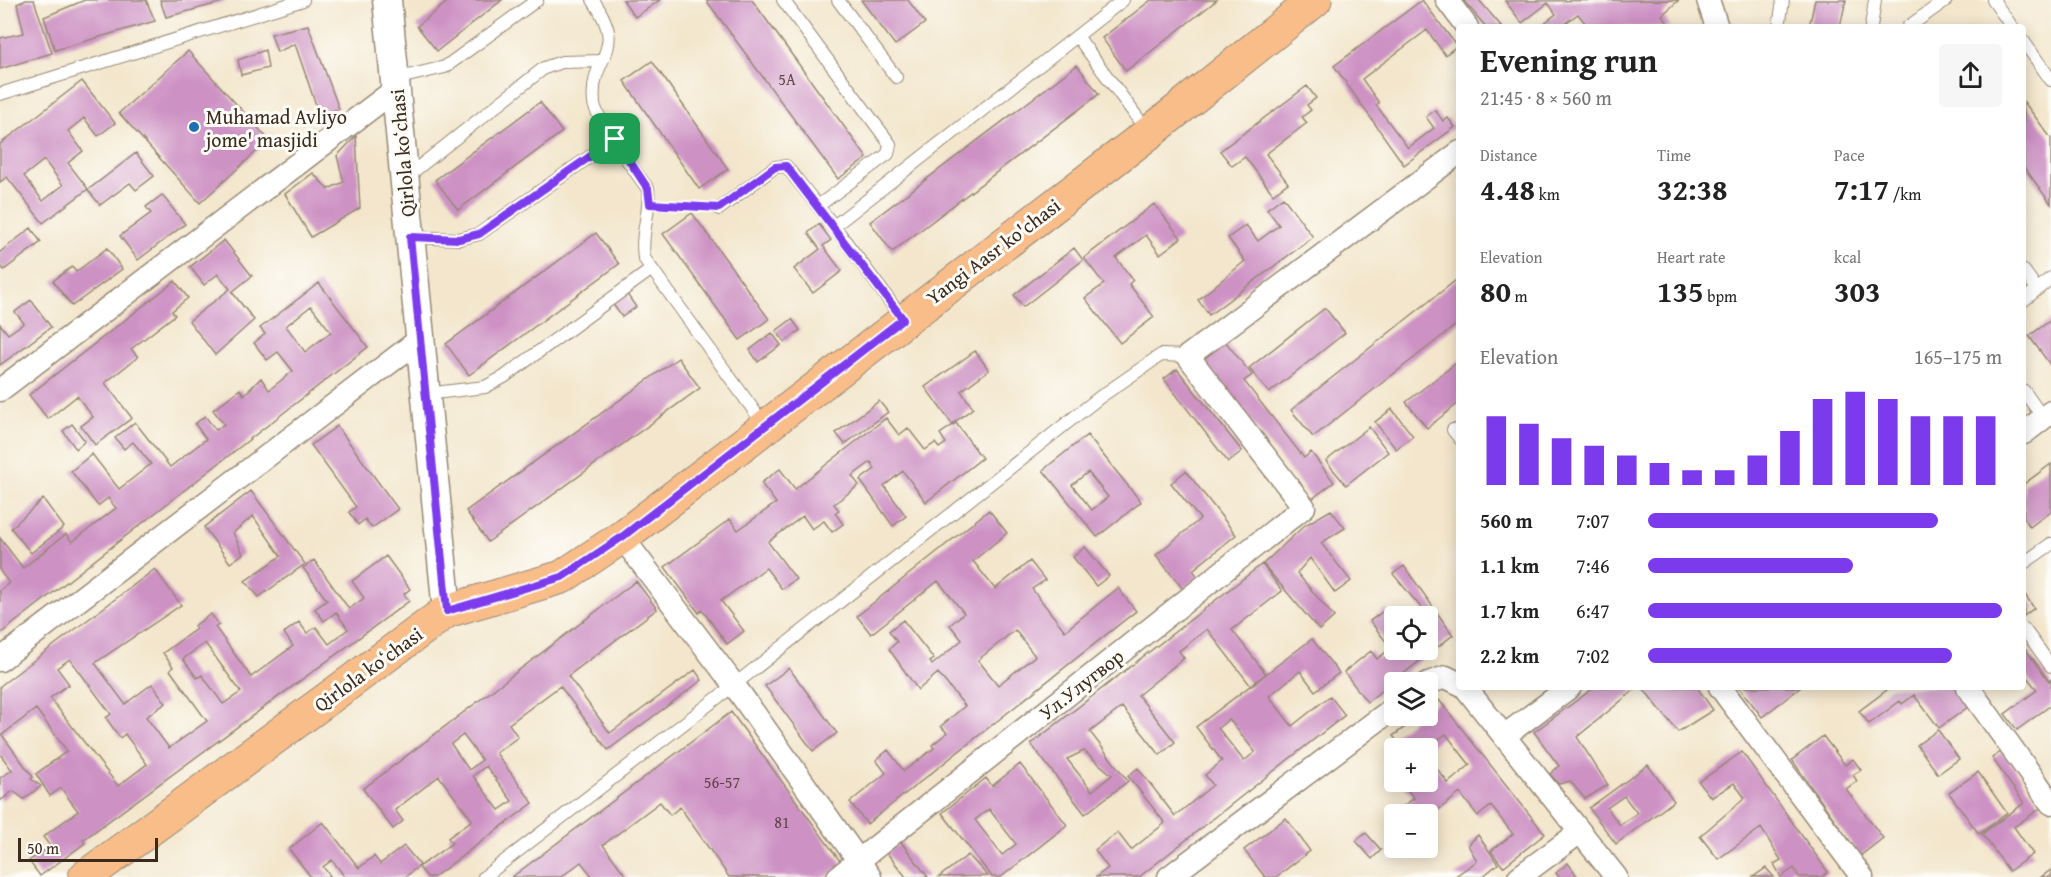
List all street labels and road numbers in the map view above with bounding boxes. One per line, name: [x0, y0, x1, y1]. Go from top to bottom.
street label: Qirlola koʻchasi: [382, 87, 422, 218]
street label: Yangi Aasr ko'chasi: [920, 191, 1067, 311]
street label: Qirlola koʻchasi: [307, 619, 429, 719]
street label: Ул.Улугвор: [1032, 641, 1130, 726]

